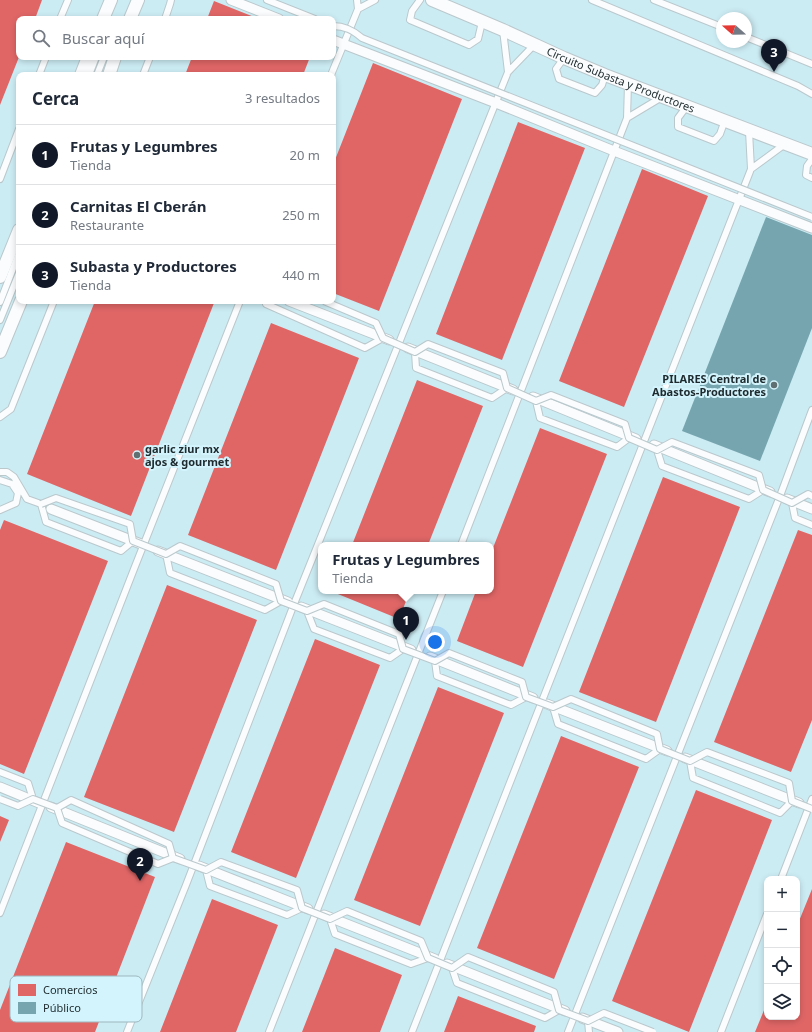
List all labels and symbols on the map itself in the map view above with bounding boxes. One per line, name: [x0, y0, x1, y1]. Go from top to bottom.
north arrow: [716, 12, 752, 48]
pin: 3: [761, 39, 787, 72]
street label: Circuito Subasta y Productores: [544, 43, 697, 116]
place label: PILARES Central de Abastos-Productores: [652, 371, 766, 399]
marker: PILARES Central de Abastos-Productores: [769, 380, 779, 390]
place label: garlic ziur mx ajos & gourmet: [145, 441, 229, 469]
marker: garlic ziur mx ajos & gourmet: [132, 450, 142, 460]
pin: 1: [393, 607, 419, 640]
your location: [425, 632, 445, 652]
pin: 2: [127, 848, 153, 881]
legend: [10, 976, 142, 1022]
text: Comercios: [43, 982, 97, 997]
text: Público: [43, 1000, 81, 1015]

